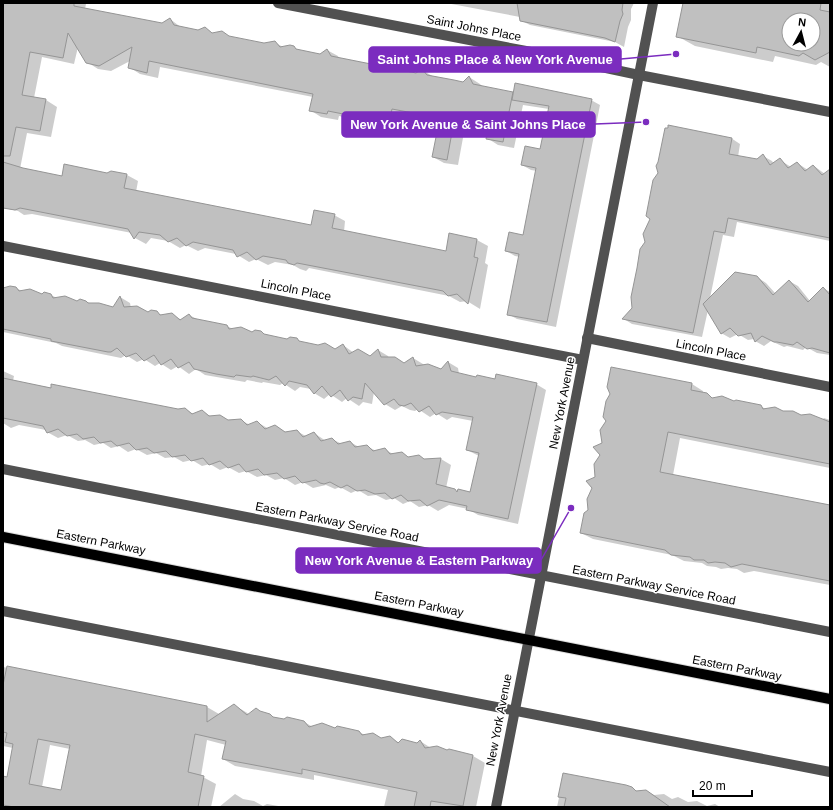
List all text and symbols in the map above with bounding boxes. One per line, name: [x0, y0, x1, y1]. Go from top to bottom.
street label: Saint Johns Place: [426, 12, 523, 44]
north arrow: [781, 12, 821, 52]
text: N: [798, 16, 807, 29]
callout: Saint Johns Place & New York Avenue: [369, 47, 621, 72]
text: Saint Johns Place & New York Avenue: [377, 52, 613, 67]
callout: New York Avenue & Saint Johns Place: [342, 112, 595, 137]
text: New York Avenue & Saint Johns Place: [350, 117, 586, 132]
street label: Lincoln Place: [260, 276, 333, 304]
street label: Lincoln Place: [675, 336, 748, 364]
street label: New York Avenue: [546, 355, 578, 450]
street label: Eastern Parkway Service Road: [254, 499, 420, 545]
street label: Eastern Parkway: [55, 526, 147, 558]
callout: New York Avenue & Eastern Parkway: [296, 548, 541, 573]
text: New York Avenue & Eastern Parkway: [305, 553, 534, 568]
street label: Eastern Parkway Service Road: [571, 562, 737, 608]
street label: Eastern Parkway: [373, 588, 465, 620]
street label: Eastern Parkway: [691, 652, 783, 684]
street label: New York Avenue: [483, 672, 515, 767]
scale bar: [693, 772, 752, 798]
text: 20 m: [699, 779, 726, 793]

